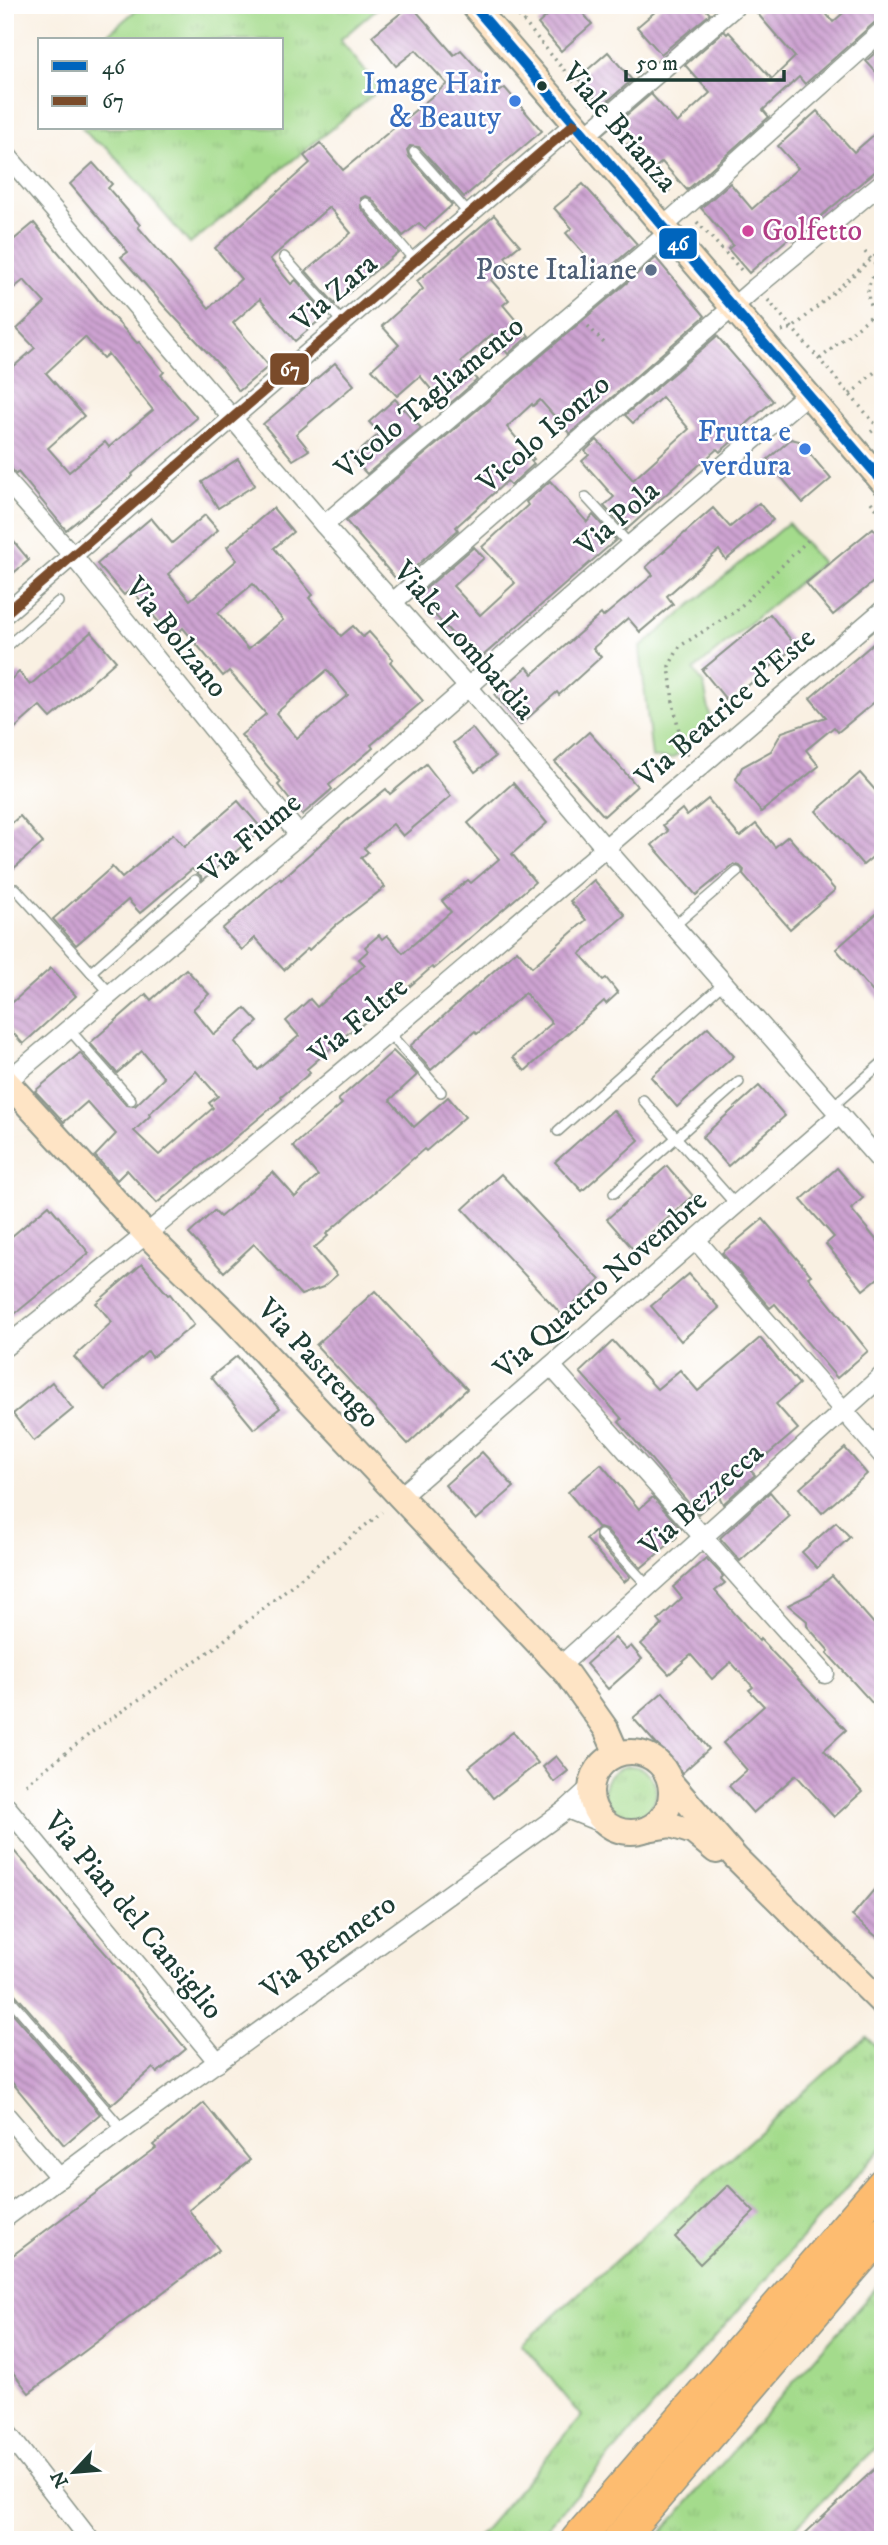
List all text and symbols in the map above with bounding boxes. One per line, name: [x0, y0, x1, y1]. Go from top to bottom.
legend: [38, 38, 284, 130]
scale bar: [626, 38, 783, 82]
text: 50 m: [636, 51, 678, 77]
text: 46: [102, 55, 126, 81]
street label: Viale Brianza: [552, 55, 685, 200]
place label: Image Hair & Beauty: [363, 66, 502, 137]
unlabelled marker: [535, 79, 549, 93]
text: 67: [102, 89, 124, 115]
marker: Image Hair & Beauty: [507, 93, 523, 109]
place label: Golfetto: [762, 213, 862, 250]
marker: Golfetto: [740, 223, 756, 239]
line badge: 46: [658, 227, 698, 260]
text: 46: [668, 233, 690, 256]
street label: Via Zara: [284, 246, 386, 341]
place label: Poste Italiane: [475, 252, 637, 289]
marker: Poste Italiane: [643, 262, 659, 278]
street label: Vicolo Tagliamento: [327, 308, 532, 488]
line badge: 67: [269, 352, 310, 386]
text: 67: [280, 359, 300, 382]
street label: Vicolo Isonzo: [469, 366, 618, 502]
place label: Frutta e verdura: [698, 414, 791, 485]
marker: Frutta e verdura: [797, 441, 813, 457]
street label: Via Pola: [568, 472, 668, 566]
street label: Viale Lombardia: [384, 553, 543, 728]
street label: Via Bolzano: [116, 570, 236, 706]
street label: Via Beatrice d'Este: [628, 620, 823, 797]
street label: Via Fiume: [192, 785, 309, 892]
street label: Via Feltre: [301, 969, 416, 1074]
street label: Via Quattro Novembre: [486, 1182, 715, 1388]
street label: Via Pastrengo: [248, 1291, 387, 1437]
street label: Via Bezzecca: [632, 1435, 772, 1566]
street label: Via Pian del Cansiglio: [34, 1804, 231, 2028]
street label: Via Brennero: [254, 1886, 404, 2009]
north arrow: [38, 2436, 108, 2506]
text: N: [46, 2466, 74, 2491]

